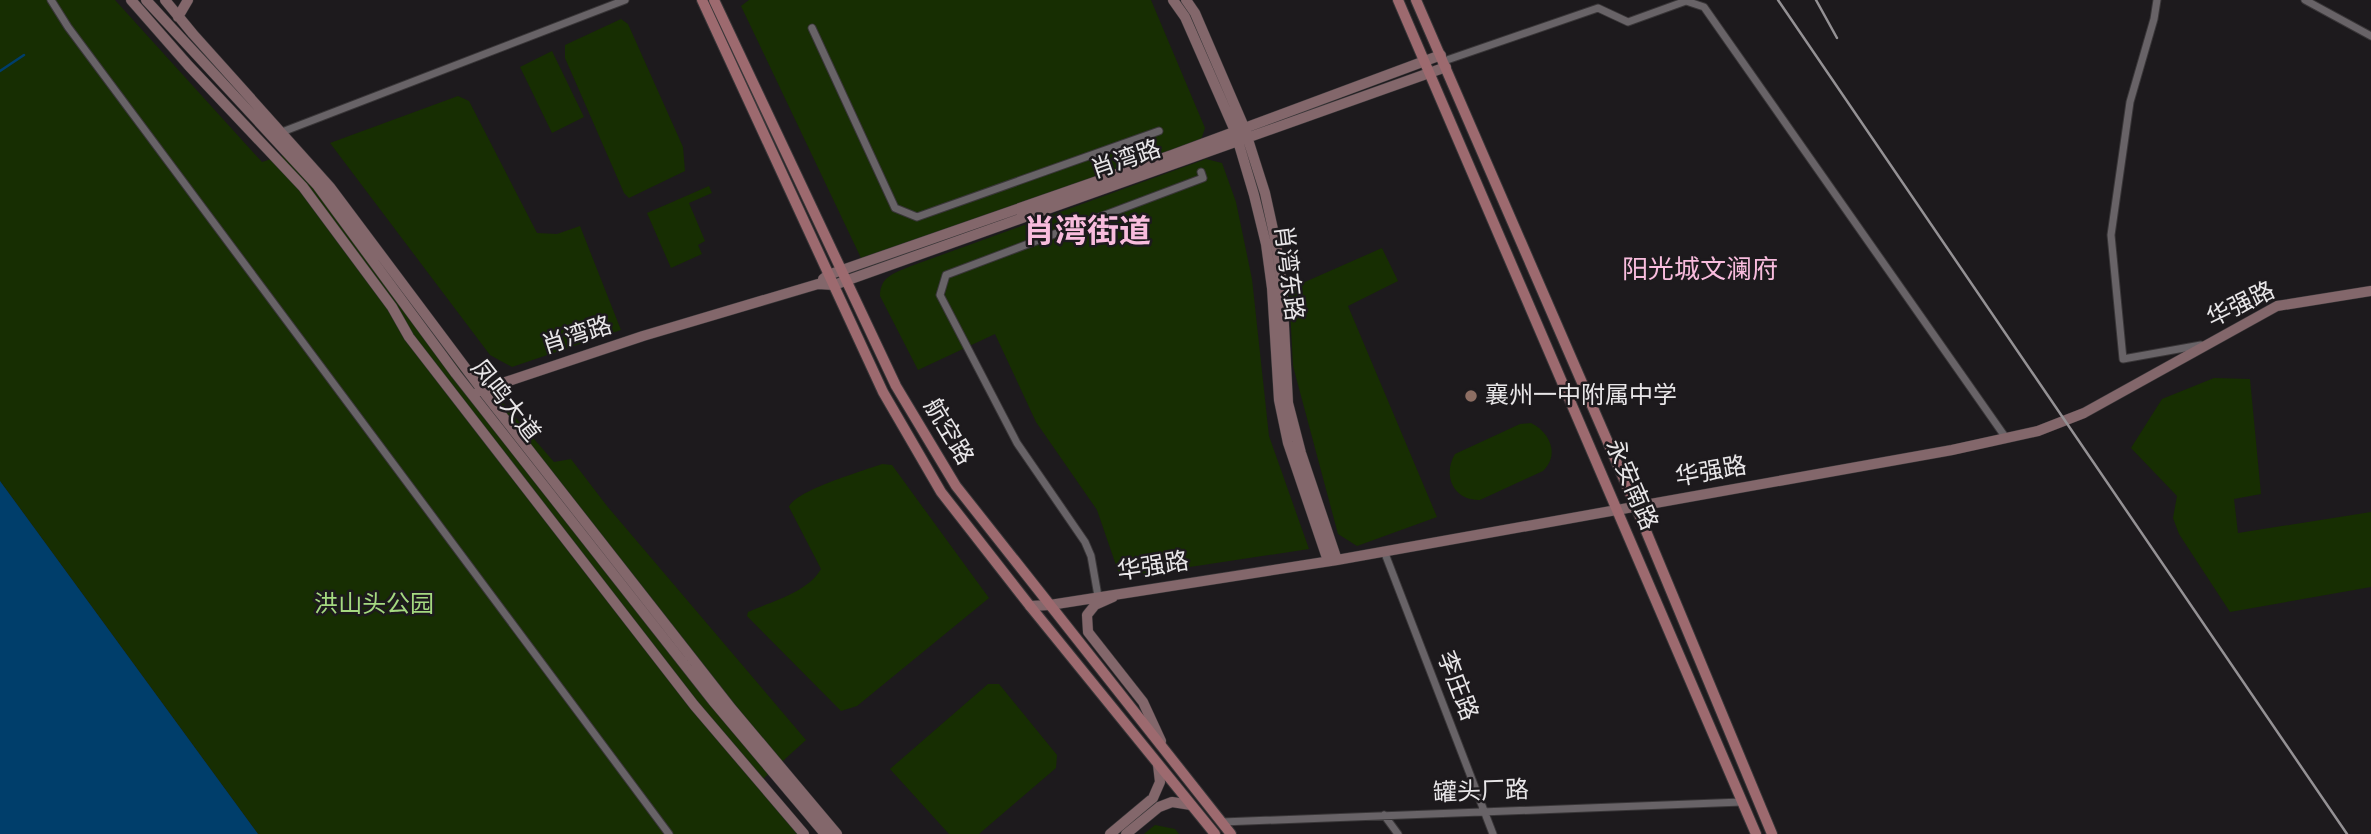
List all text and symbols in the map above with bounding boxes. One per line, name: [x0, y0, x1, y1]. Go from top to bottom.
street label: 肖湾路: [1087, 135, 1164, 183]
district label: 肖湾街道: [1023, 214, 1151, 248]
street label: 肖湾东路: [1270, 224, 1308, 322]
district label: 阳光城文澜府: [1622, 255, 1778, 283]
street label: 华强路: [2203, 277, 2279, 332]
street label: 肖湾路: [538, 312, 615, 359]
street label: 凤鸣大道: [466, 355, 546, 446]
place label: 襄州一中附属中学: [1485, 382, 1677, 408]
marker: 襄州一中附属中学: [1463, 388, 1479, 404]
street label: 航空路: [919, 394, 979, 469]
street label: 永安南路: [1601, 435, 1663, 534]
street label: 华强路: [1673, 452, 1749, 490]
street label: 华强路: [1115, 548, 1190, 584]
park label: 洪山头公园: [314, 592, 434, 617]
street label: 李庄路: [1433, 647, 1483, 724]
street label: 罐头厂路: [1433, 776, 1529, 806]

